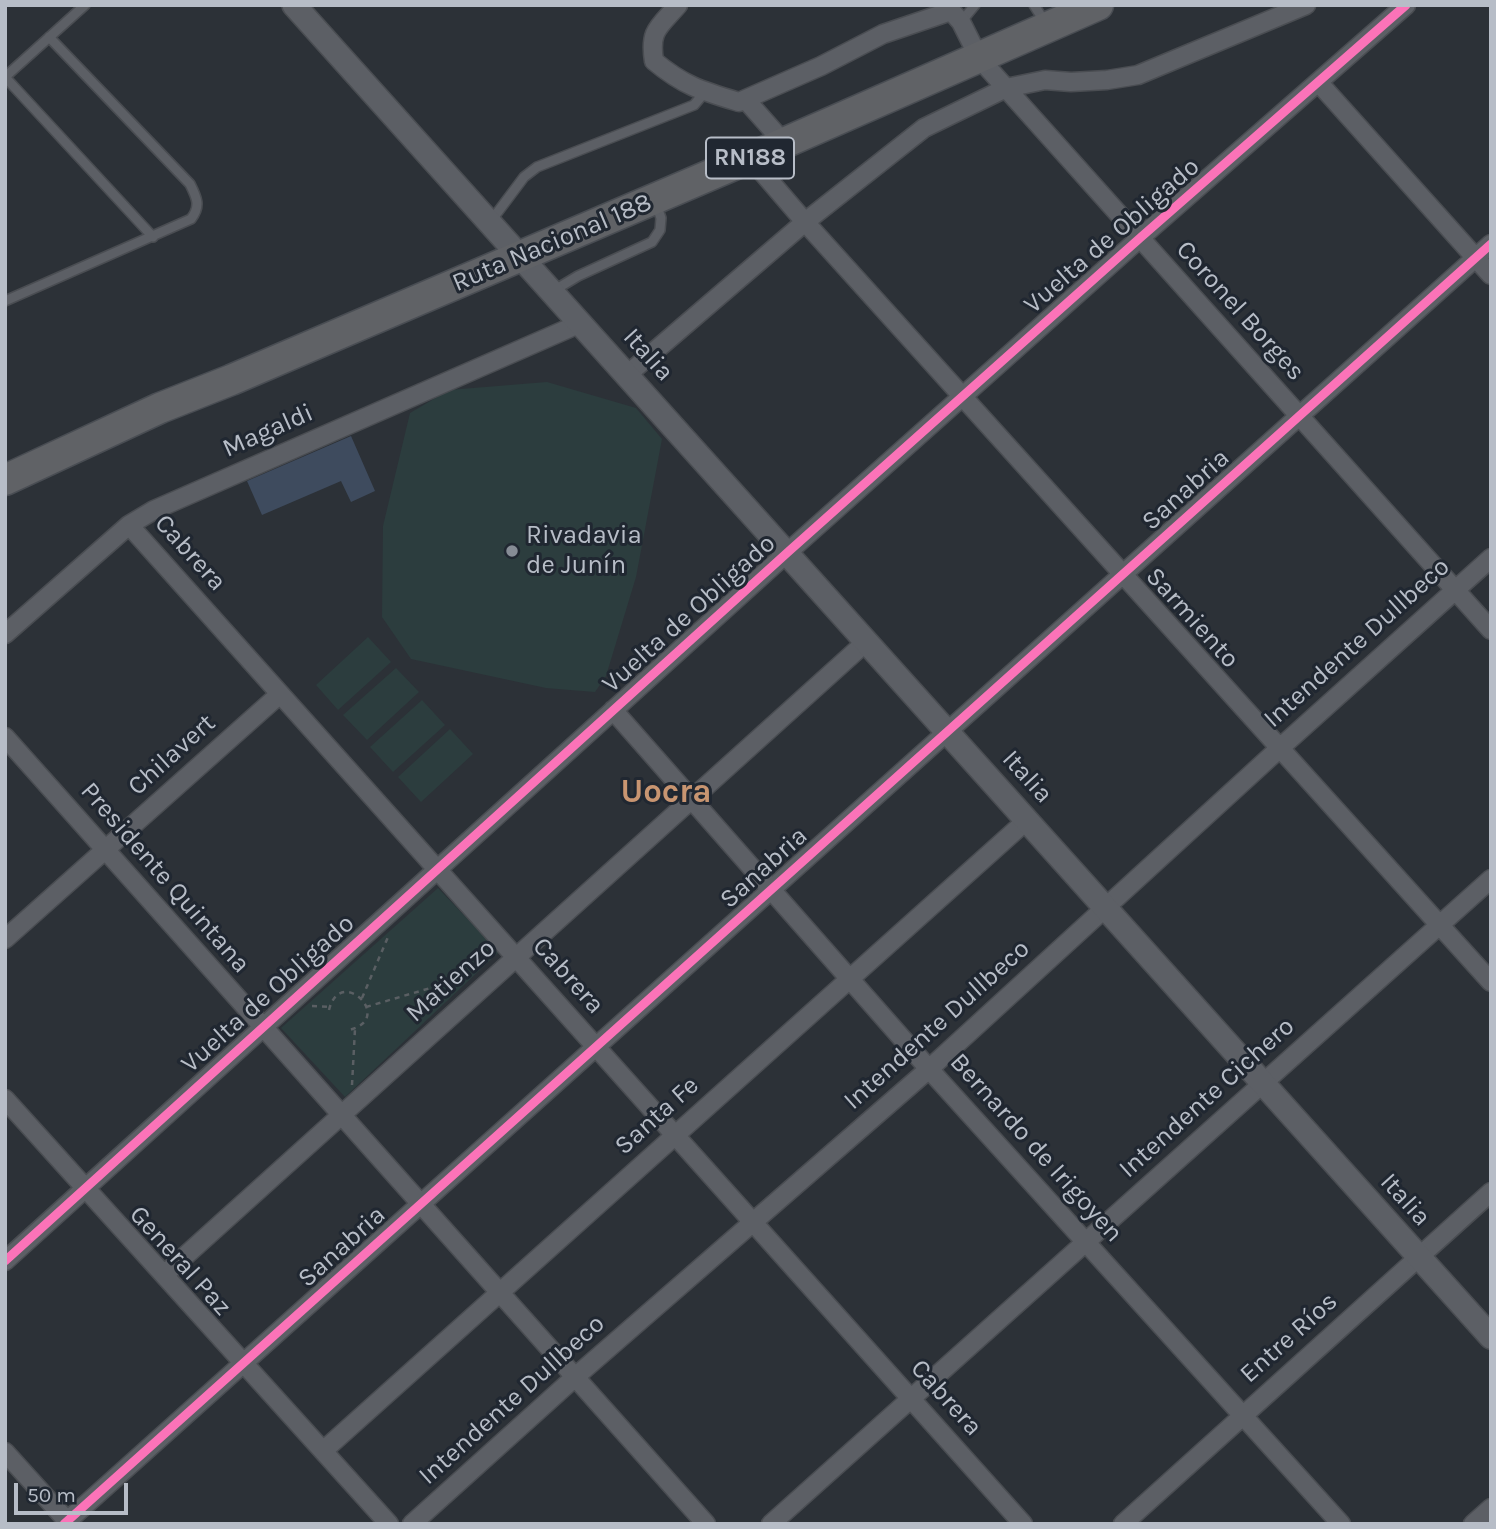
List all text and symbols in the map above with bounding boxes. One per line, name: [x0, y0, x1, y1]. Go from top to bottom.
road number: RN188: [706, 138, 794, 178]
street label: Vuelta de Obligado: [1018, 151, 1206, 321]
street label: Ruta Nacional 188: [448, 187, 656, 299]
street label: Coronel Borges: [1169, 235, 1311, 387]
street label: Italia: [616, 322, 680, 388]
street label: Magaldi: [218, 397, 318, 465]
street label: Sanabria: [1136, 443, 1236, 537]
street label: Cabrera: [148, 508, 232, 598]
place label: Rivadavia de Junín: [526, 520, 642, 582]
street label: Vuelta de Obligado: [596, 528, 782, 700]
marker: Rivadavia de Junín: [504, 543, 520, 559]
street label: Intendente Dullbeco: [1258, 551, 1456, 735]
street label: Sarmiento: [1139, 561, 1245, 675]
street label: Chilavert: [122, 708, 222, 802]
street label: Italia: [995, 744, 1059, 810]
district label: Uocra: [620, 773, 712, 813]
street label: Presidente Quintana: [74, 776, 256, 980]
street label: Sanabria: [714, 821, 814, 915]
street label: Vuelta de Obligado: [175, 908, 361, 1080]
street label: Cabrera: [526, 931, 610, 1021]
street label: Matienzo: [400, 933, 502, 1029]
street label: Intendente Dullbeco: [838, 933, 1036, 1117]
street label: Intendente Cichero: [1113, 1011, 1301, 1185]
street label: Bernardo de Irigoyen: [943, 1047, 1129, 1249]
street label: Santa Fe: [609, 1070, 705, 1162]
street label: Italia: [1373, 1167, 1437, 1233]
street label: General Paz: [122, 1200, 238, 1322]
street label: Sanabria: [292, 1200, 392, 1294]
street label: Entre Ríos: [1234, 1286, 1344, 1390]
street label: Intendente Dullbeco: [413, 1308, 611, 1492]
street label: Cabrera: [904, 1353, 988, 1443]
scale bar: [18, 1470, 131, 1514]
text: 50 m: [27, 1483, 76, 1507]

